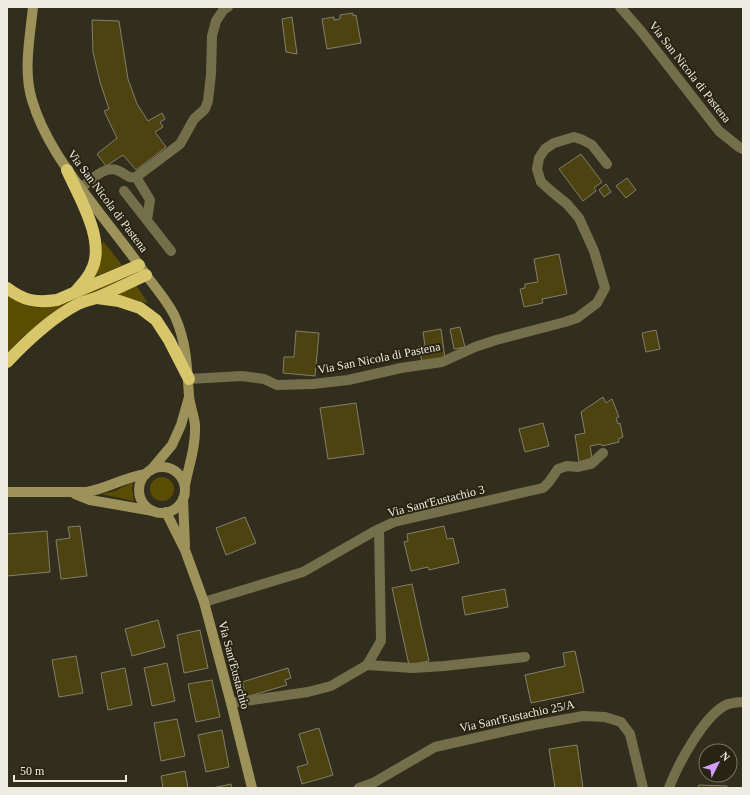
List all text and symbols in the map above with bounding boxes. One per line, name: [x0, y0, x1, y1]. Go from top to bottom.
street label: Via San Nicola di Pastena: [646, 19, 734, 126]
street label: Via San Nicola di Pastena: [65, 147, 151, 255]
street label: Via San Nicola di Pastena: [317, 339, 442, 377]
street label: Via Sant'Eustachio 3: [386, 482, 486, 520]
street label: Via Sant'Eustachio: [216, 620, 252, 710]
street label: Via Sant'Eustachio 25/A: [458, 697, 576, 735]
north arrow: [698, 743, 738, 783]
text: N: [718, 749, 733, 763]
scale bar: [14, 757, 126, 783]
text: 50 m: [20, 764, 45, 778]

